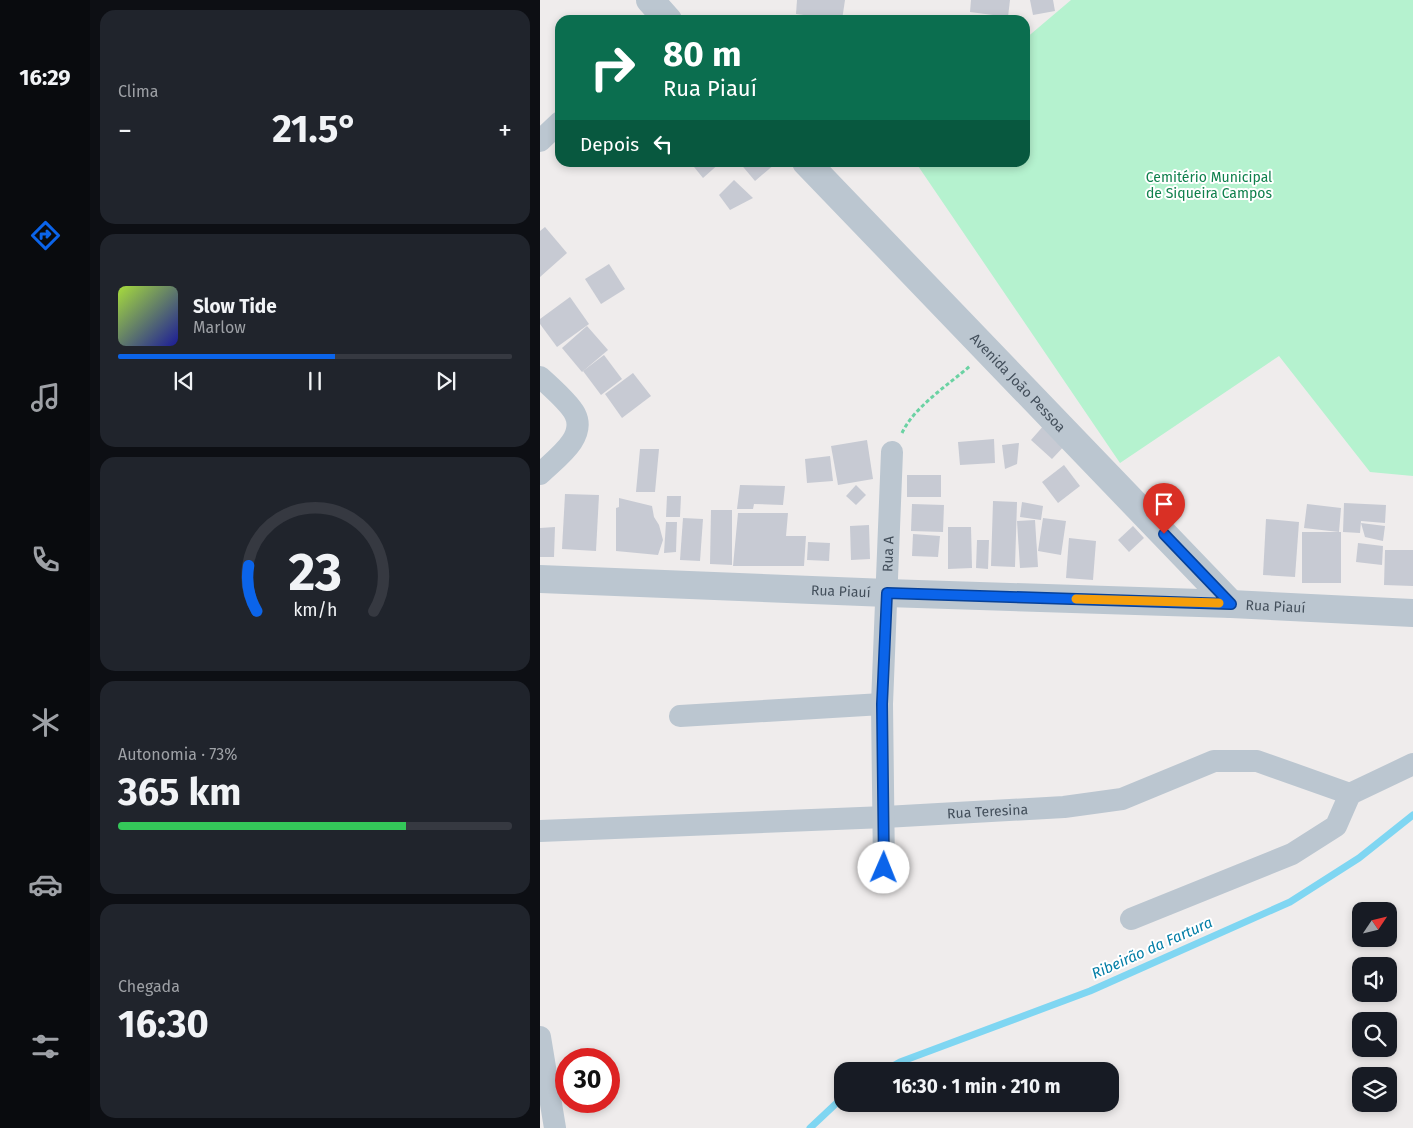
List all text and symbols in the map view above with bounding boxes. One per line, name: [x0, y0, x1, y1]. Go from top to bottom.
text: 80 m: [663, 33, 742, 75]
icon: right: [580, 35, 645, 100]
text: 16:29: [19, 64, 71, 91]
text: Rua Piauí: [663, 75, 757, 102]
text: Clima: [118, 82, 158, 101]
text: 21.5°: [272, 106, 358, 152]
text: −: [118, 114, 132, 147]
text: +: [498, 114, 512, 147]
icon: left: [649, 130, 677, 158]
text: Depois: [580, 133, 639, 156]
park label: Cemitério Municipal de Siqueira Campos: [1146, 169, 1272, 202]
icon: directions: [28, 218, 63, 253]
text: Slow Tide: [193, 295, 277, 318]
text: Marlow: [193, 318, 246, 337]
street label: Avenida João Pessoa: [966, 330, 1069, 436]
icon: previous: [170, 367, 198, 395]
icon: pause: [301, 367, 329, 395]
icon: next: [432, 367, 460, 395]
icon: music: [28, 380, 63, 415]
pin: [1143, 483, 1185, 534]
icon: arrive: [1150, 490, 1178, 518]
street label: Rua A: [879, 536, 898, 572]
text: 23: [288, 541, 342, 604]
icon: phone: [28, 542, 63, 577]
street label: Rua Piauí: [811, 582, 871, 601]
street label: Rua Piauí: [1245, 597, 1306, 617]
text: km/h: [293, 599, 337, 621]
icon: climate: [28, 705, 63, 740]
text: Autonomia · 73%: [118, 745, 237, 764]
text: 365 km: [118, 769, 241, 815]
street label: Rua Teresina: [947, 801, 1029, 823]
position arrow: [857, 841, 909, 893]
icon: car: [28, 867, 63, 902]
north arrow: [1352, 902, 1398, 948]
map controls: [1352, 902, 1397, 1112]
water label: Ribeirão da Fartura: [1089, 913, 1215, 983]
button: sound: [1352, 957, 1397, 1002]
text: Chegada: [118, 977, 180, 996]
text: 16:30: [118, 1001, 209, 1047]
button: search: [1352, 1012, 1397, 1057]
icon: filters: [28, 1029, 63, 1064]
speed limit sign: 30: [555, 1048, 620, 1113]
button: layers: [1352, 1067, 1397, 1112]
text: 16:30 · 1 min · 210 m: [892, 1075, 1061, 1098]

